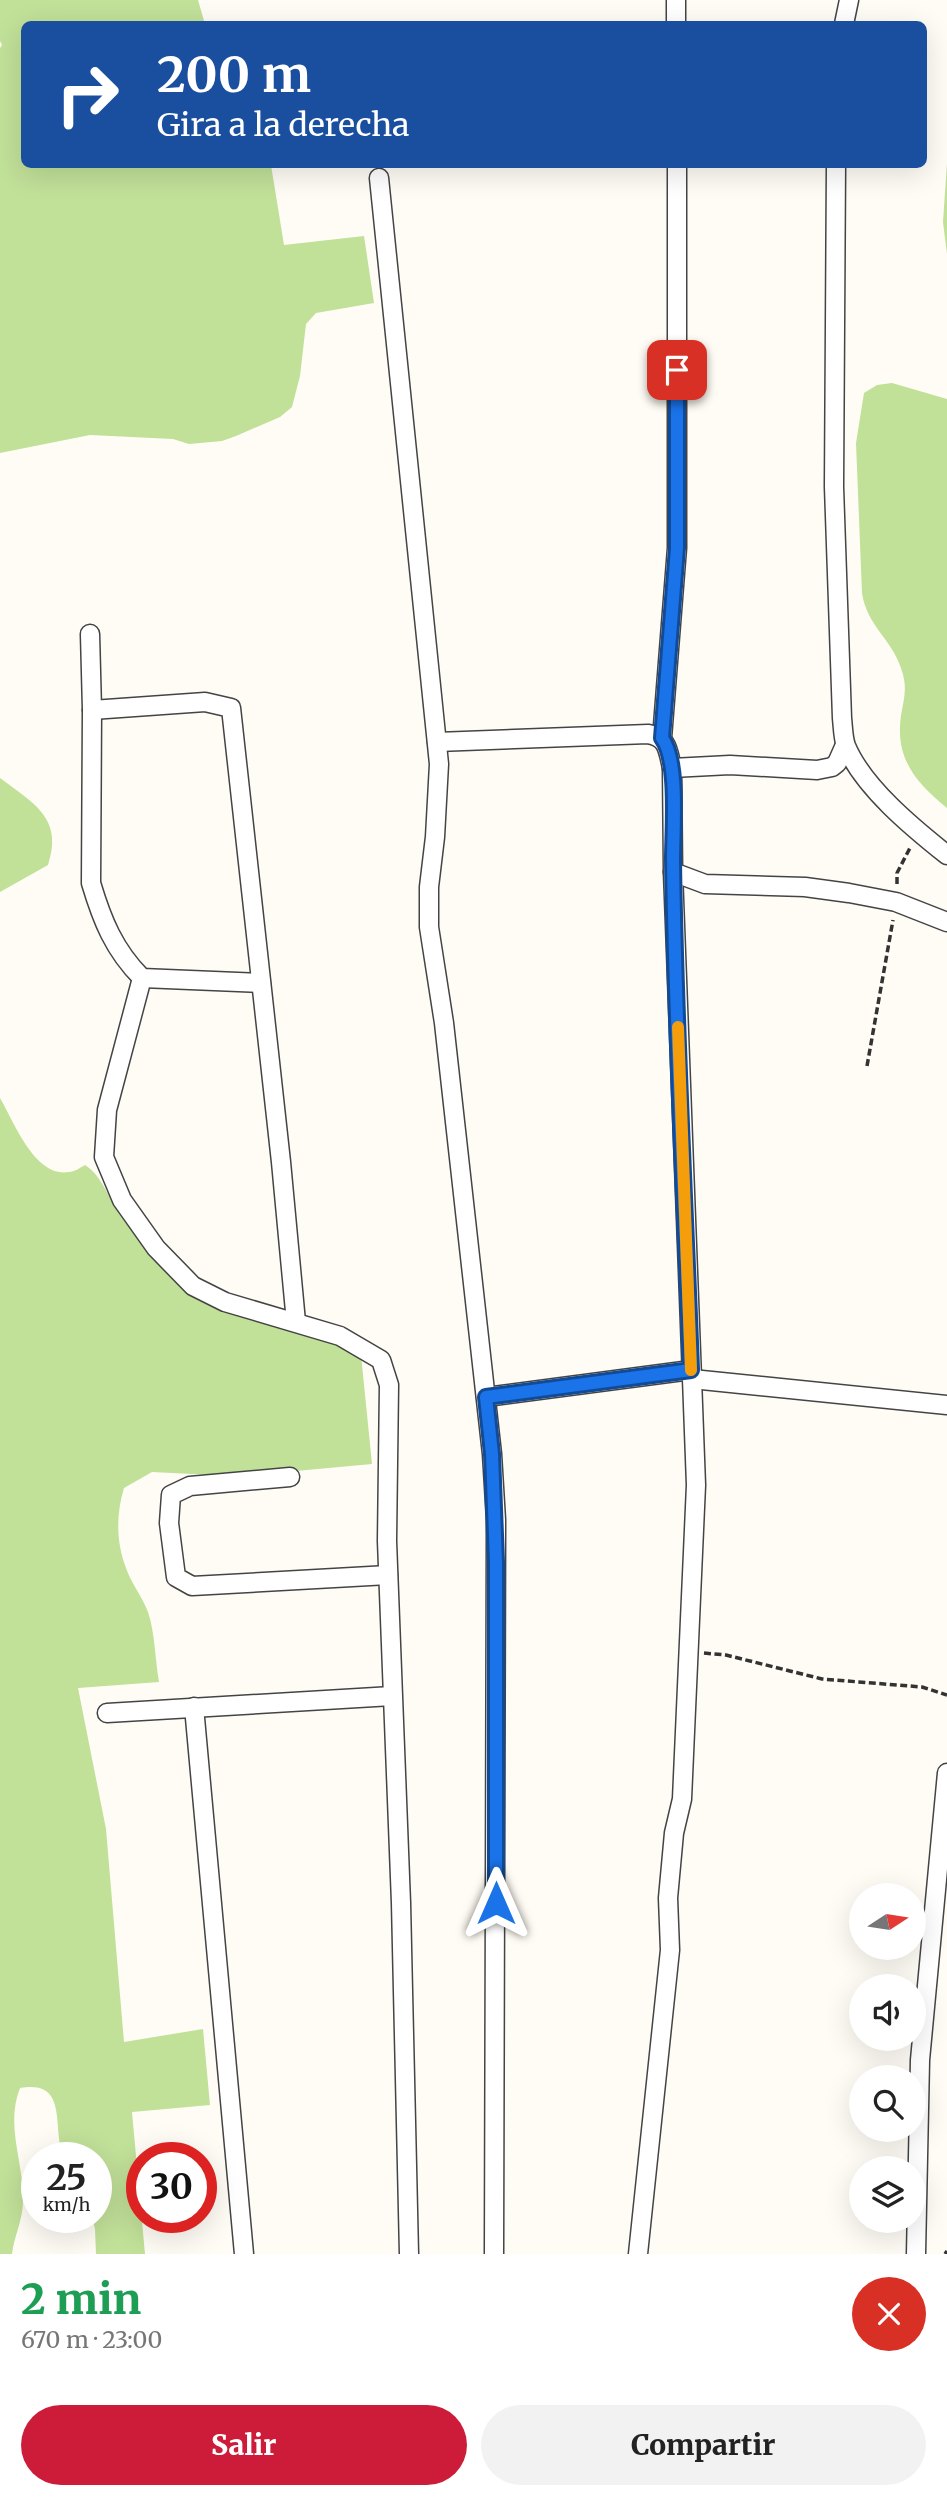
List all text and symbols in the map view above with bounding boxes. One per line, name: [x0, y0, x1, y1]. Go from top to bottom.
text: 200 m: [157, 44, 311, 105]
icon: right: [42, 49, 133, 140]
text: Gira a la derecha: [157, 105, 410, 145]
pin: [647, 340, 707, 400]
icon: arrive: [658, 351, 696, 389]
position arrow: [459, 1866, 533, 1940]
north arrow: [849, 1883, 926, 1960]
map controls: [849, 1883, 926, 2233]
button: sound: [849, 1974, 926, 2051]
button: search: [849, 2065, 926, 2142]
speed limit sign: 30: [126, 2142, 217, 2233]
text: 25: [46, 2156, 87, 2200]
button: layers: [849, 2156, 926, 2233]
text: km/h: [43, 2193, 90, 2216]
text: 2 min: [21, 2273, 141, 2325]
button: close: [852, 2277, 926, 2351]
text: 670 m · 23:00: [21, 2325, 162, 2354]
button: Salir: [21, 2405, 467, 2485]
button: Compartir: [481, 2405, 926, 2485]

